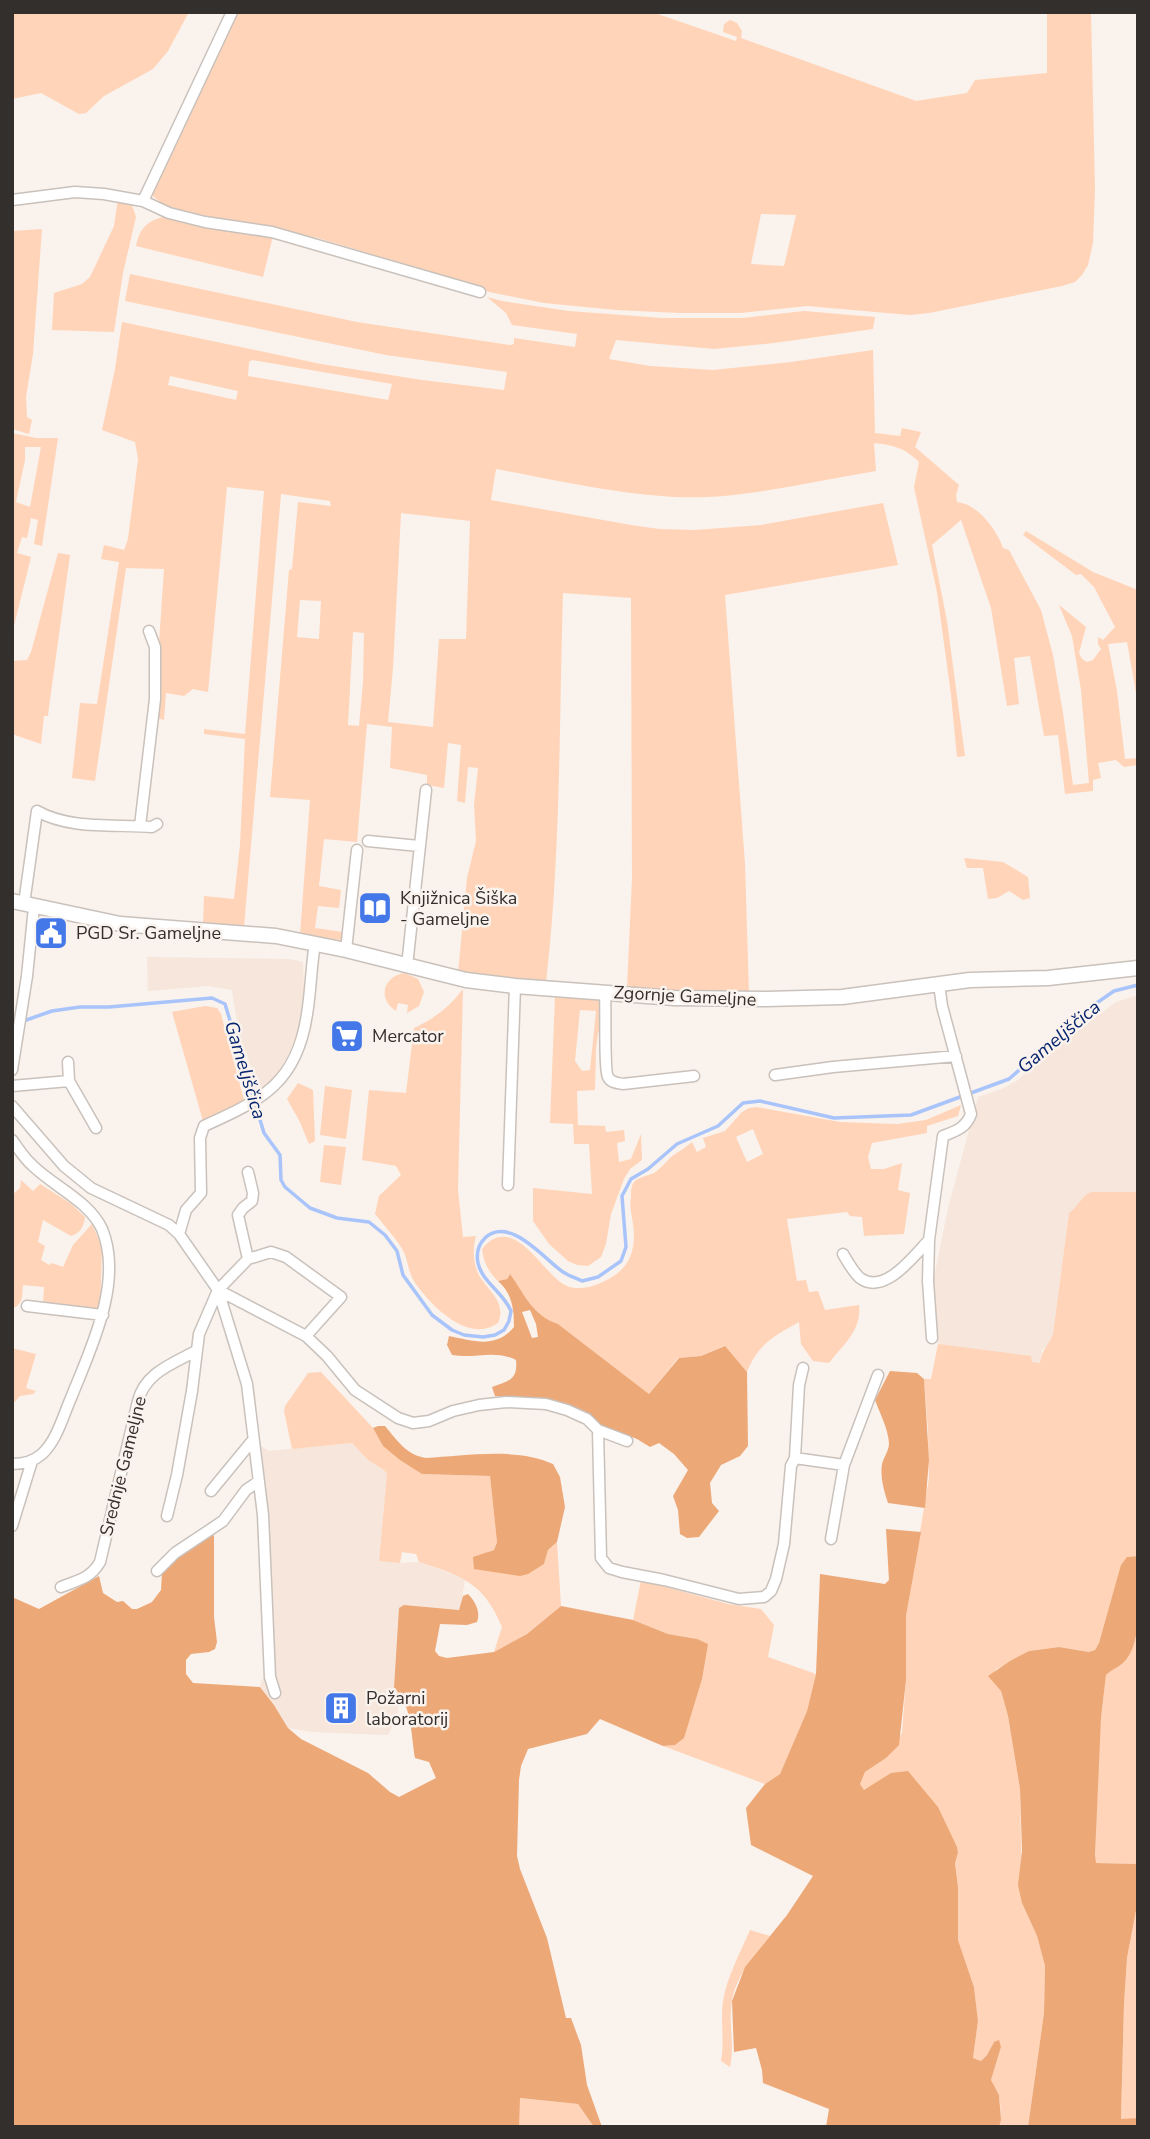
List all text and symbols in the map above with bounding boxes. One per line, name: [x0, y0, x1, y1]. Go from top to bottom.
place label: Knjižnica Šiška - Gameljne: [400, 886, 517, 931]
library icon: Knjižnica Šiška - Gameljne: [356, 889, 394, 927]
public building icon: PGD Sr. Gameljne: [32, 914, 70, 952]
place label: PGD Sr. Gameljne: [76, 921, 221, 945]
street label: Zgornje Gameljne: [613, 980, 757, 1012]
water label: Gameljščica: [1012, 994, 1106, 1080]
supermarket icon: Mercator: [328, 1017, 366, 1055]
water label: Gameljščica: [218, 1018, 272, 1122]
place label: Mercator: [372, 1024, 444, 1048]
street label: Srednje Gameljne: [94, 1394, 152, 1538]
place label: Požarni laboratorij: [366, 1686, 448, 1731]
building icon: Požarni laboratorij: [322, 1689, 360, 1727]

